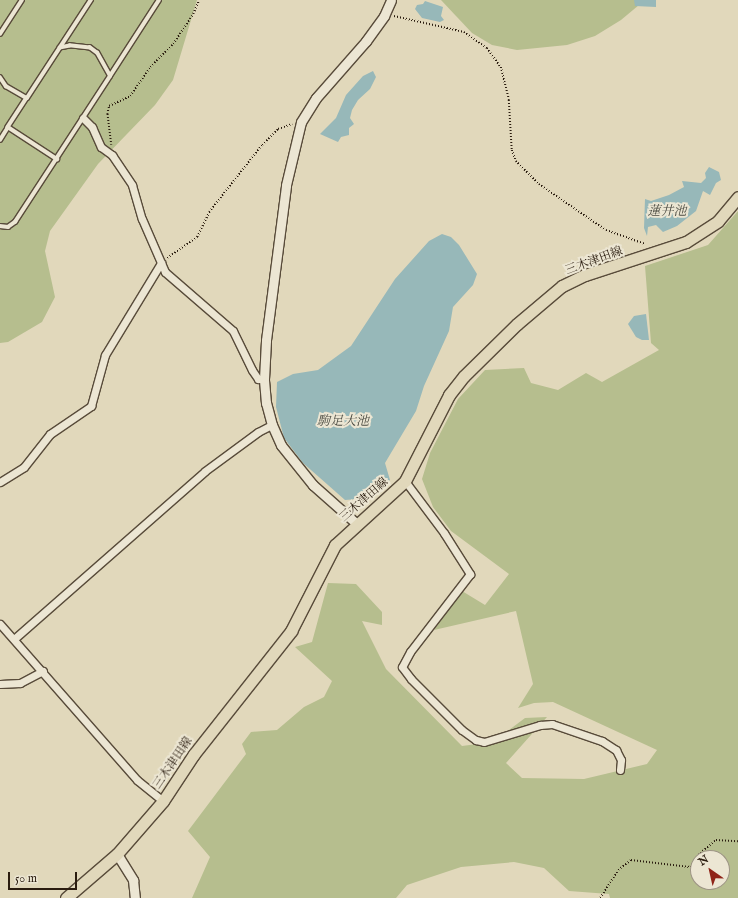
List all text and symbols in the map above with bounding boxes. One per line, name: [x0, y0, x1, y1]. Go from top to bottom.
water label: 蓮井池: [648, 204, 686, 220]
street label: 三木津田線: [563, 244, 625, 278]
water label: 駒足大池: [317, 414, 369, 430]
street label: 三木津田線: [337, 475, 391, 525]
street label: 三木津田線: [150, 734, 196, 792]
north arrow: [690, 850, 730, 890]
text: N: [696, 852, 712, 869]
scale bar: [10, 864, 79, 890]
text: 50 m: [15, 871, 37, 886]

